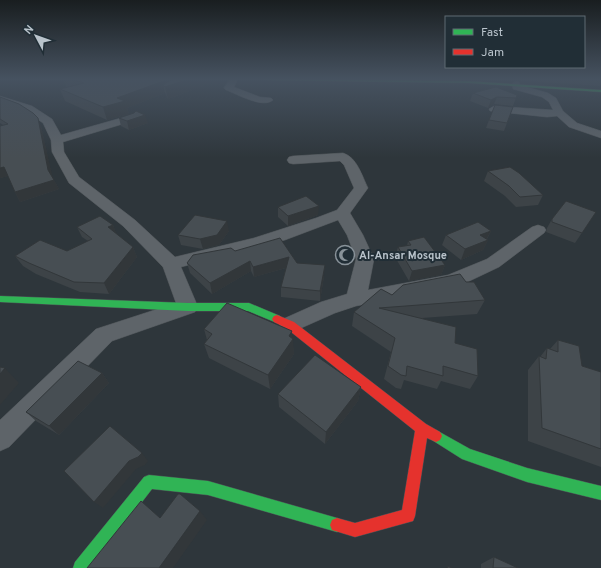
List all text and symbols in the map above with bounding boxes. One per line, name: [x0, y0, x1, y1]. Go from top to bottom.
north arrow: [16, 16, 56, 56]
legend: [445, 16, 585, 68]
text: N: [21, 23, 37, 38]
text: Fast: [481, 25, 503, 41]
text: Jam: [481, 45, 504, 61]
mosque icon: Al-Ansar Mosque: [334, 244, 356, 266]
place label: Al-Ansar Mosque: [359, 249, 447, 263]

